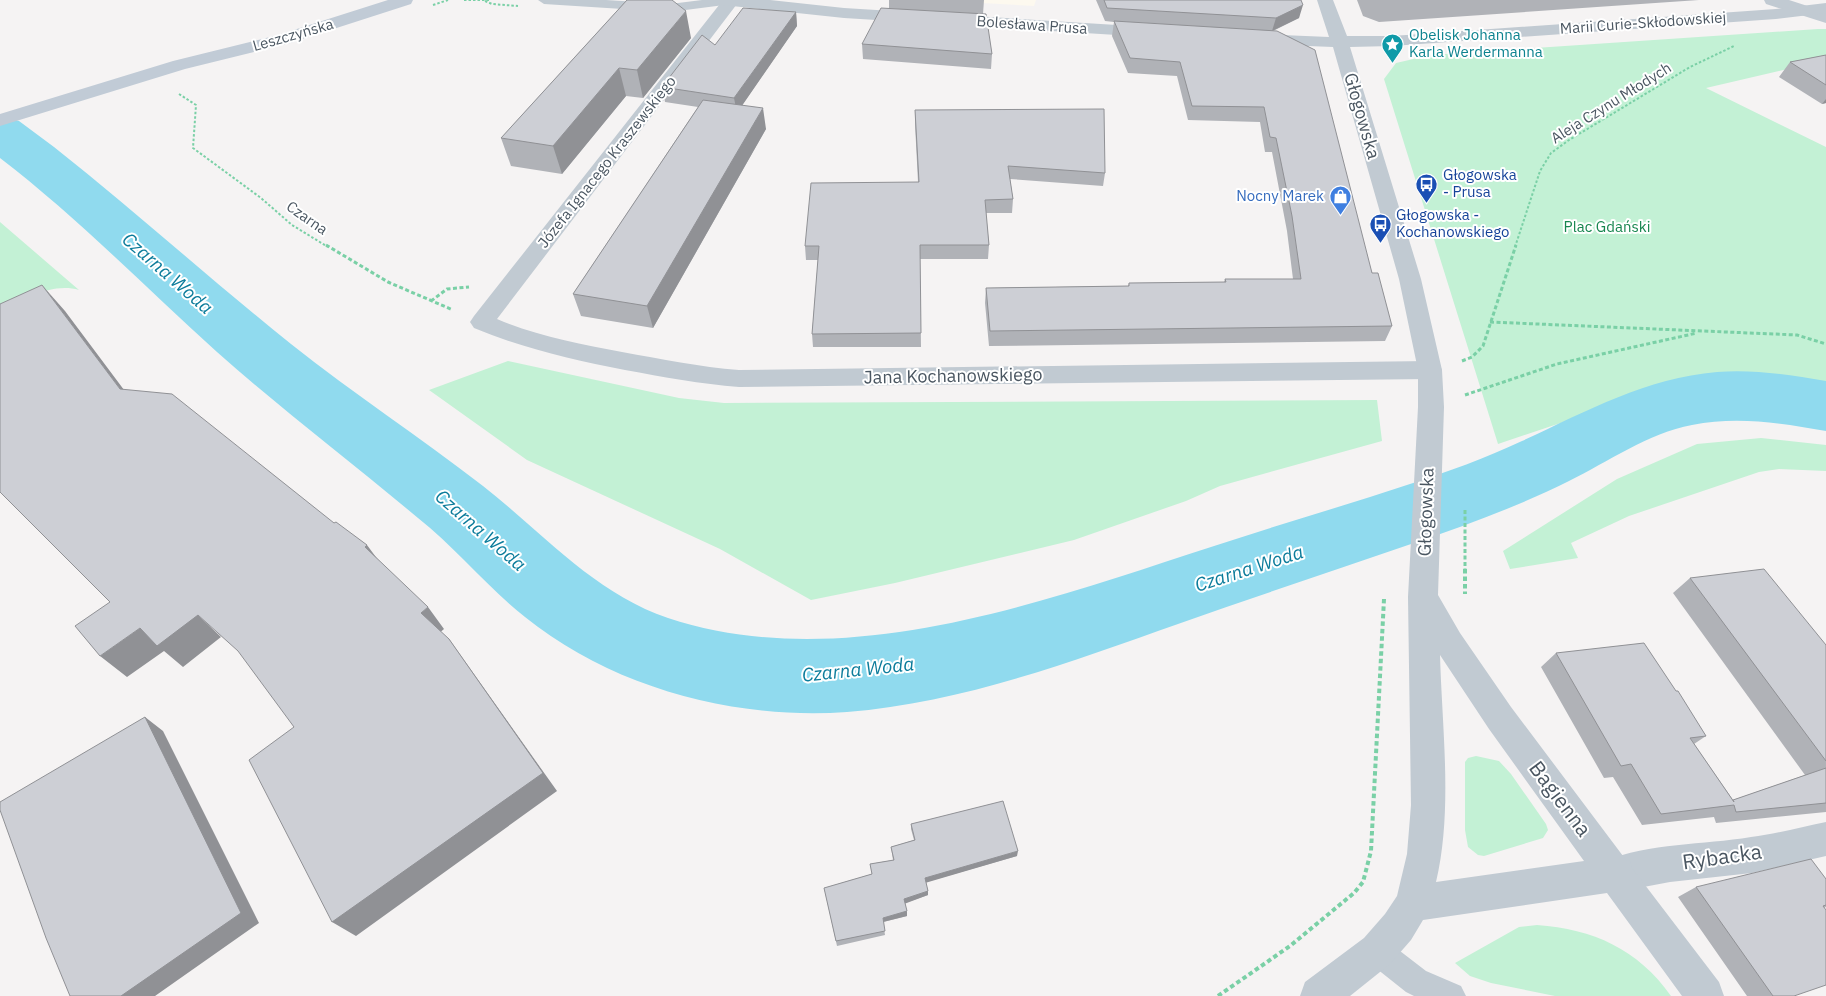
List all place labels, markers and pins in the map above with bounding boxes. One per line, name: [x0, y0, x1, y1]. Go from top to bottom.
place label: Obelisk Johanna Karla Werdermanna: [1409, 25, 1543, 61]
place icon: Obelisk Johanna Karla Werdermanna: [1381, 32, 1405, 63]
place label: Głogowska - Prusa: [1443, 165, 1517, 201]
bus stop icon: Głogowska - Prusa: [1415, 172, 1439, 203]
shop icon: Nocny Marek: [1328, 184, 1352, 215]
place label: Nocny Marek: [1236, 186, 1324, 205]
place label: Głogowska - Kochanowskiego: [1396, 205, 1509, 241]
bus stop icon: Głogowska - Kochanowskiego: [1368, 212, 1392, 243]

